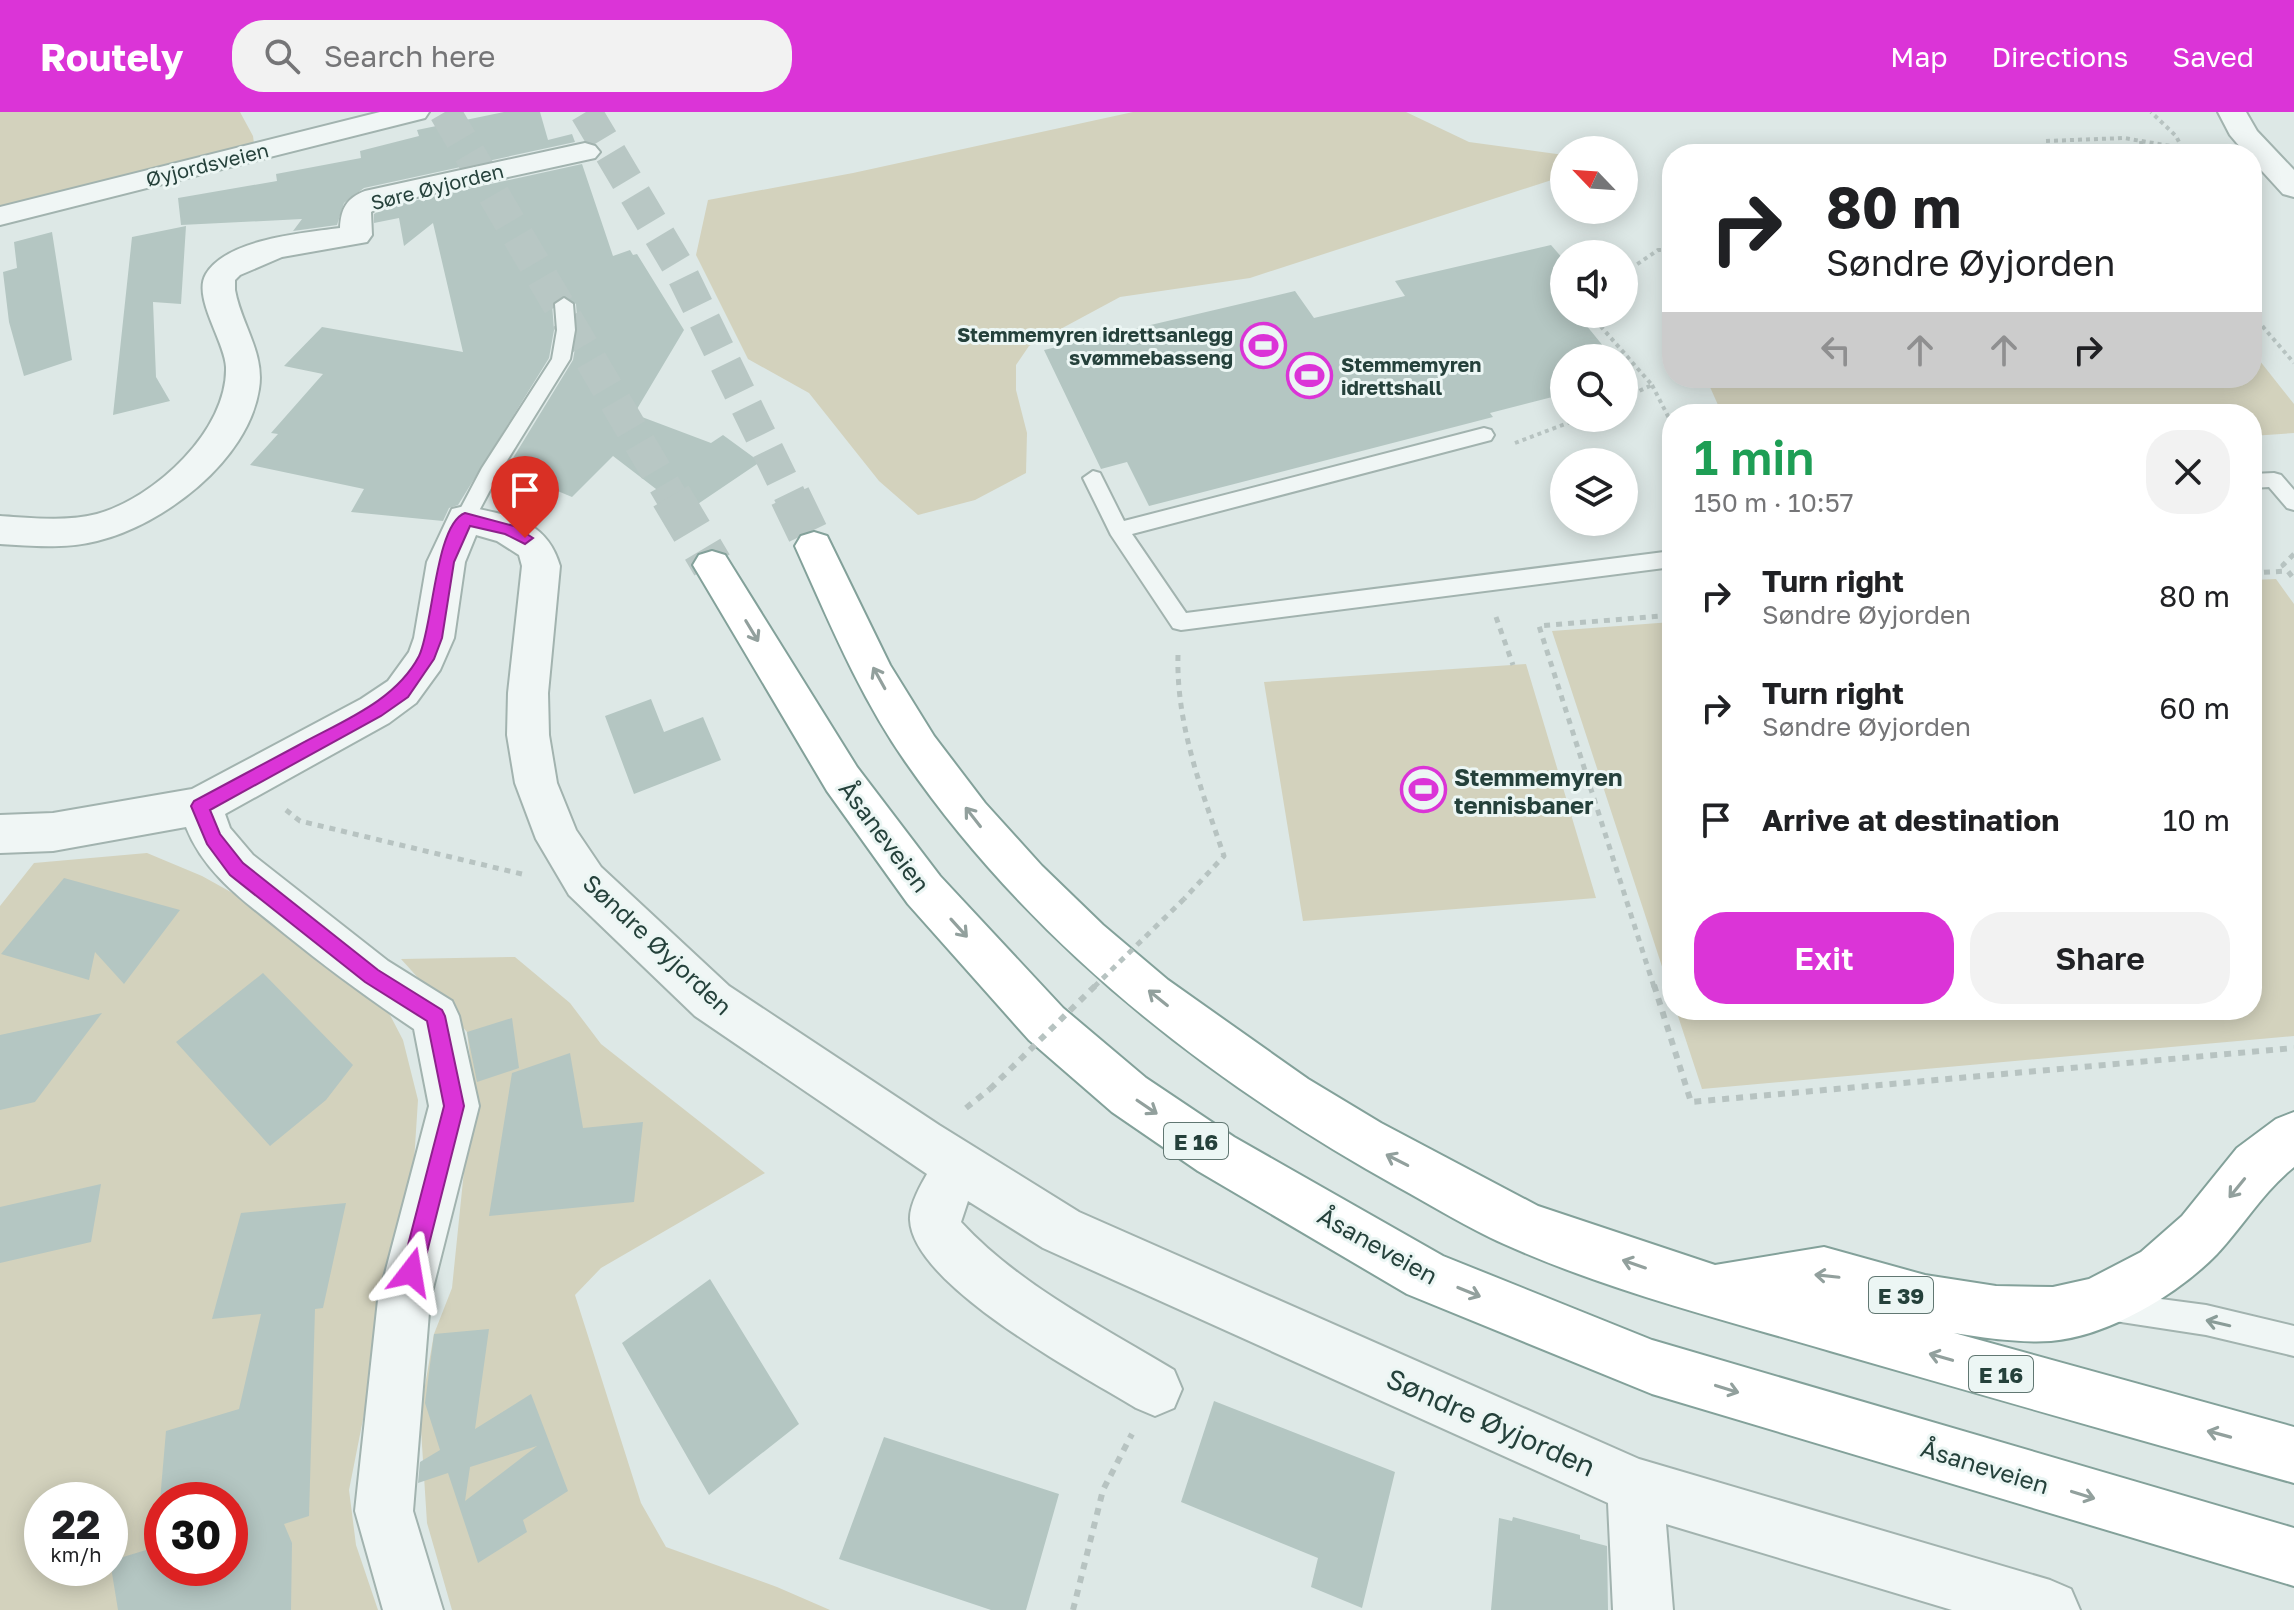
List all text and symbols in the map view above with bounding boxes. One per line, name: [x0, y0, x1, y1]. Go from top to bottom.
search box: [232, 20, 792, 92]
text: Routely: [40, 34, 184, 79]
icon: search: [260, 34, 304, 78]
text: Search here: [324, 38, 496, 74]
text: Map: [1890, 40, 1947, 73]
text: Directions: [1991, 40, 2128, 73]
text: Saved: [2172, 40, 2254, 73]
north arrow: [1550, 136, 1638, 224]
map controls: [1550, 136, 1638, 536]
street label: Øyjordsveien: [143, 137, 271, 191]
street label: Søre Øyjorden: [368, 158, 506, 214]
text: 80 m: [1826, 173, 1961, 240]
icon: right: [1694, 176, 1798, 280]
button: sound: [1550, 240, 1638, 328]
text: Søndre Øyjorden: [1826, 241, 2115, 284]
sports icon: Stemmemyren idrettsanlegg svømmebasseng: [1240, 321, 1288, 369]
place label: Stemmemyren idrettsanlegg svømmebasseng: [957, 322, 1233, 369]
icon: left: [1814, 328, 1858, 372]
icon: ahead: [1898, 328, 1942, 372]
icon: ahead: [1982, 328, 2026, 372]
icon: right: [2066, 328, 2110, 372]
button: search: [1550, 344, 1638, 432]
sports icon: Stemmemyren idrettshall: [1286, 352, 1334, 400]
place label: Stemmemyren idrettshall: [1341, 352, 1481, 399]
text: 1 min: [1694, 428, 1814, 486]
button: close: [2146, 430, 2230, 514]
button: layers: [1550, 448, 1638, 536]
pin: [491, 456, 559, 538]
icon: arrive: [503, 468, 547, 512]
text: 150 m · 10:57: [1694, 487, 1854, 518]
text: Turn right: [1762, 563, 1904, 599]
icon: right: [1694, 574, 1738, 618]
text: 80 m: [2159, 578, 2230, 614]
text: Søndre Øyjorden: [1762, 599, 1971, 630]
one-way arrow: [744, 619, 760, 642]
one-way arrow: [871, 667, 887, 690]
text: Turn right: [1762, 675, 1904, 711]
icon: right: [1694, 686, 1738, 730]
text: 60 m: [2159, 690, 2230, 726]
text: Søndre Øyjorden: [1762, 711, 1971, 742]
place label: Stemmemyren tennisbaner: [1454, 762, 1622, 819]
sports icon: Stemmemyren tennisbaner: [1399, 766, 1447, 814]
street label: Åsaneveien: [834, 774, 936, 898]
icon: arrive: [1694, 798, 1738, 842]
text: Arrive at destination: [1762, 802, 2059, 838]
text: 10 m: [2163, 802, 2230, 838]
one-way arrow: [964, 807, 981, 828]
street label: Søndre Øyjorden: [578, 868, 738, 1020]
button: Exit: [1694, 912, 1954, 1004]
button: Share: [1970, 912, 2230, 1004]
one-way arrow: [950, 918, 968, 938]
one-way arrow: [1148, 989, 1169, 1007]
one-way arrow: [1135, 1099, 1157, 1115]
road number: E 16: [1164, 1123, 1228, 1159]
one-way arrow: [1385, 1152, 1409, 1168]
one-way arrow: [2228, 1177, 2246, 1198]
street label: Åsaneveien: [1313, 1200, 1443, 1290]
position arrow: [369, 1230, 453, 1314]
one-way arrow: [1622, 1256, 1647, 1271]
one-way arrow: [1814, 1269, 1840, 1284]
road number: E 39: [1869, 1277, 1933, 1313]
one-way arrow: [1456, 1286, 1481, 1301]
one-way arrow: [2206, 1315, 2231, 1330]
one-way arrow: [1929, 1349, 1955, 1364]
road number: E 16: [1969, 1356, 2033, 1392]
street label: Søndre Øyjorden: [1381, 1361, 1601, 1483]
one-way arrow: [1713, 1383, 1739, 1398]
one-way arrow: [2206, 1426, 2232, 1441]
street label: Åsaneveien: [1917, 1433, 2053, 1499]
speed limit sign: 30: [144, 1482, 248, 1586]
one-way arrow: [2070, 1488, 2096, 1503]
text: 22: [52, 1500, 100, 1548]
text: km/h: [51, 1542, 101, 1566]

